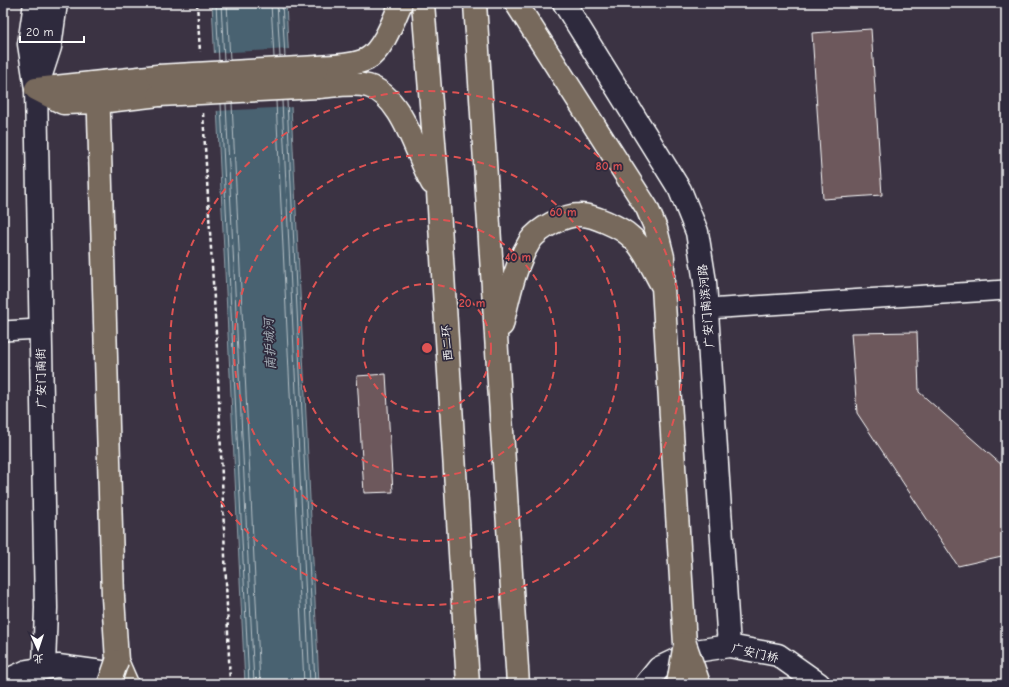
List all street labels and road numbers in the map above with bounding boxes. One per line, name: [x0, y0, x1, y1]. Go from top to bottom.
street label: 广安门南滨河路: [695, 264, 717, 348]
street label: 西二环: [439, 325, 455, 361]
street label: 广安门南街: [33, 348, 49, 408]
street label: 广安门桥: [730, 641, 781, 665]

